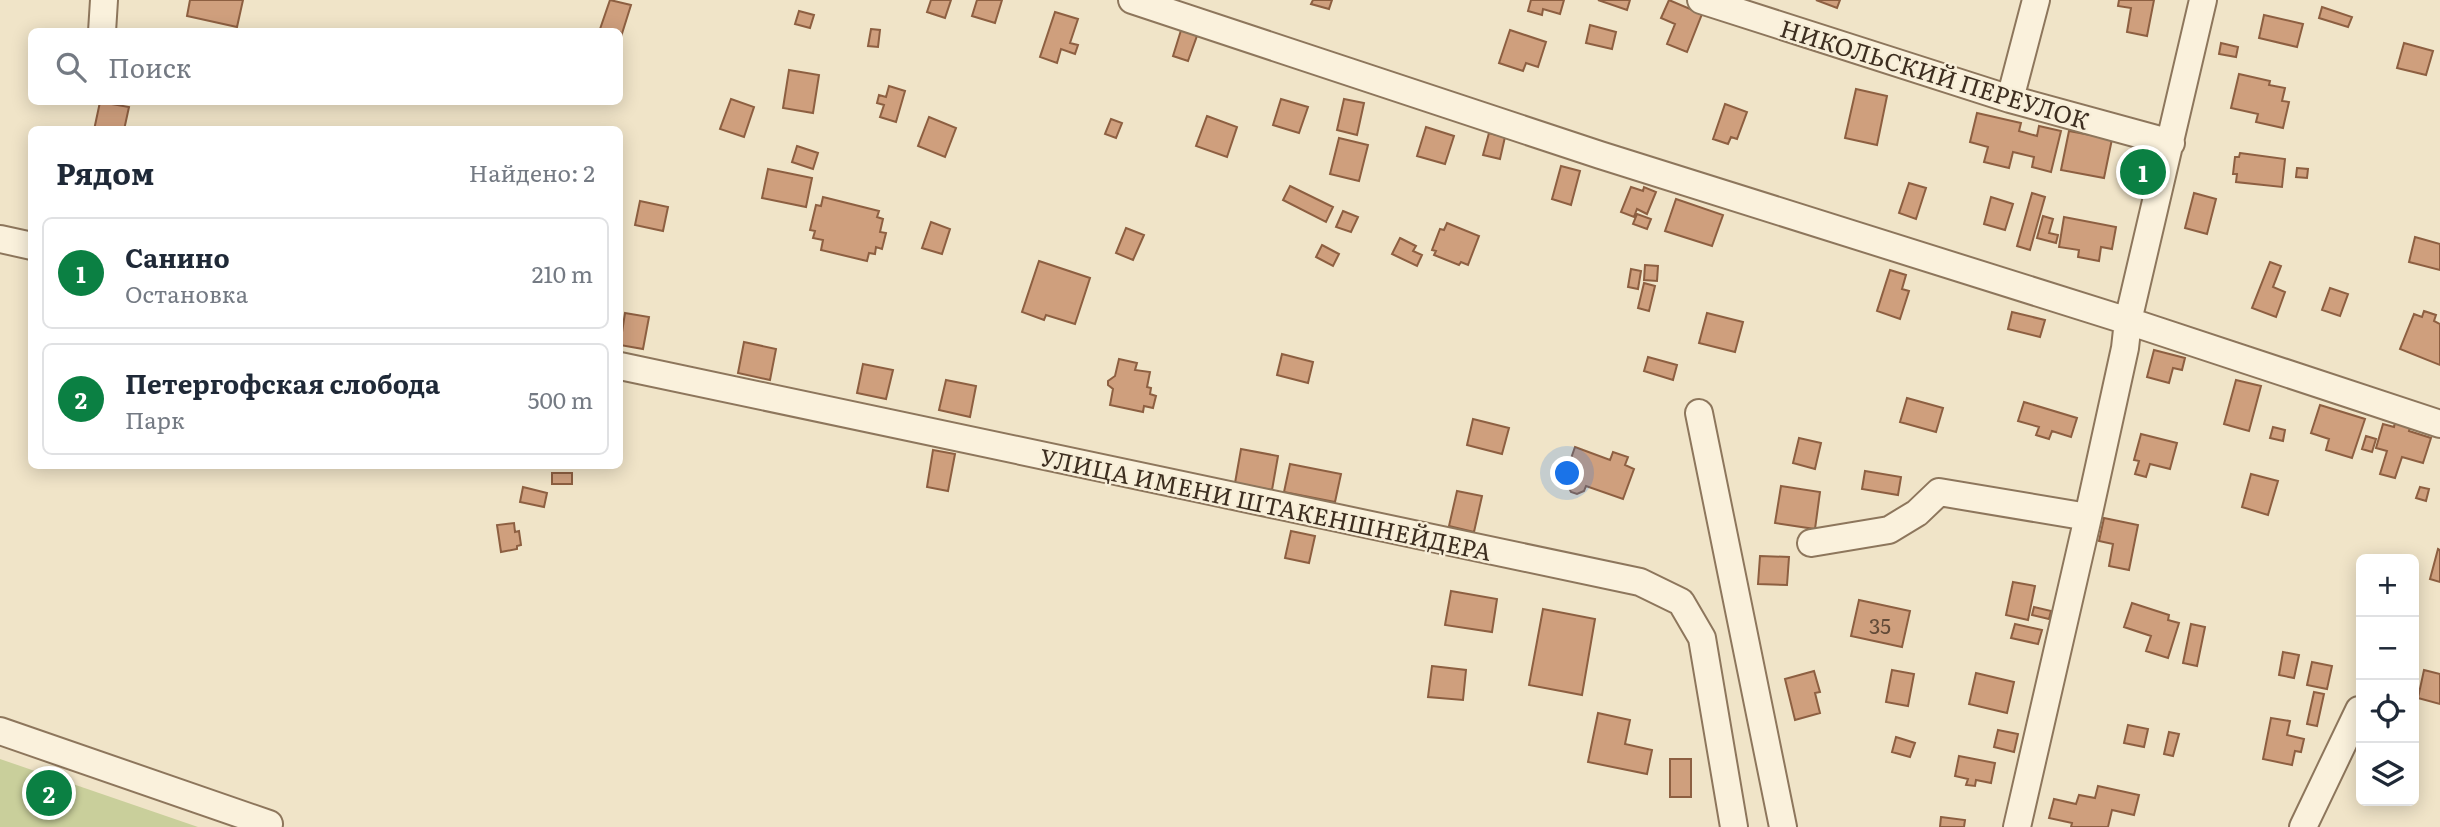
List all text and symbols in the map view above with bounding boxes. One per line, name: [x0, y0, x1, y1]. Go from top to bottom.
street label: НИКОЛЬСКИЙ ПЕРЕУЛОК: [1776, 9, 2094, 137]
search box: [28, 28, 623, 105]
text: Поиск: [108, 47, 191, 86]
icon: search: [52, 48, 90, 86]
pin: 1: [2120, 146, 2166, 198]
text: Рядом: [56, 150, 154, 194]
text: Найдено: 2: [469, 155, 595, 189]
text: Санино: [125, 237, 230, 276]
text: 1: [76, 256, 86, 290]
text: 210 m: [532, 256, 593, 290]
text: Остановка: [125, 276, 248, 310]
text: Петергофская слобода: [125, 363, 440, 402]
text: 2: [75, 382, 87, 416]
text: 500 m: [528, 382, 593, 416]
text: Парк: [125, 402, 185, 436]
street label: УЛИЦА ИМЕНИ ШТАКЕНШНЕЙДЕРА: [1037, 438, 1496, 568]
your location: [1550, 456, 1584, 490]
map controls: [2356, 554, 2419, 806]
button: +: [2356, 554, 2419, 617]
house number: 35: [1869, 609, 1891, 640]
button: −: [2356, 617, 2419, 680]
button: locate: [2356, 680, 2419, 743]
button: layers: [2356, 743, 2419, 806]
pin: 2: [26, 767, 72, 819]

